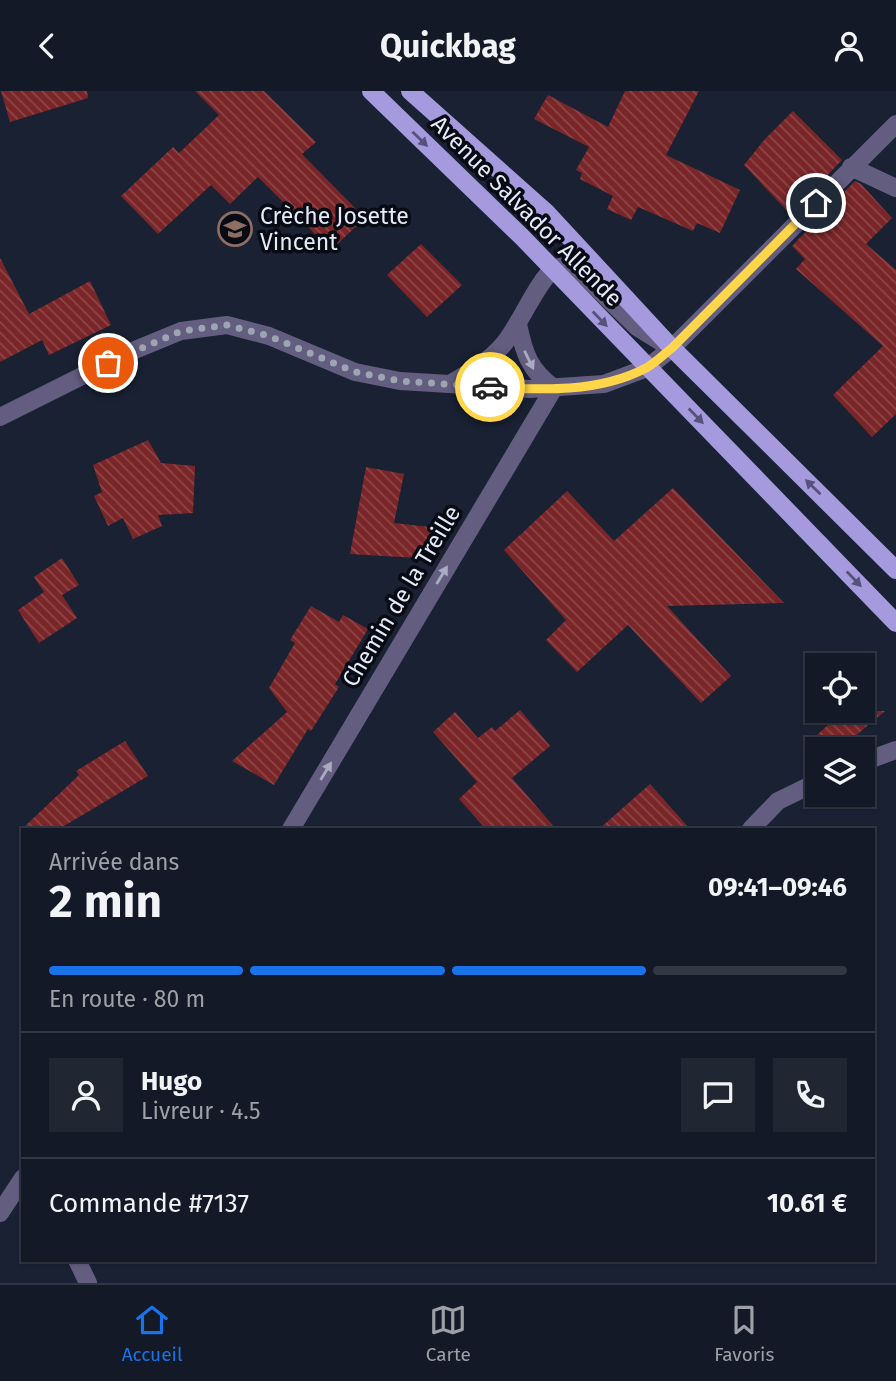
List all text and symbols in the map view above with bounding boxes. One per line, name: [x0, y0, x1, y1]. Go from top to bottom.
icon: back: [28, 27, 66, 65]
text: Quickbag: [380, 27, 516, 65]
icon: person: [830, 27, 868, 65]
street label: Avenue Salvador Allende: [426, 110, 628, 312]
one-way arrow: [411, 130, 428, 147]
pin: [786, 173, 846, 233]
icon: home: [797, 184, 835, 222]
place label: Crèche Josette Vincent: [260, 202, 409, 256]
school or university icon: Crèche Josette Vincent: [216, 210, 254, 248]
one-way arrow: [592, 310, 609, 327]
pin: [78, 333, 138, 393]
icon: bag: [89, 344, 127, 382]
one-way arrow: [524, 350, 535, 370]
courier: [455, 352, 525, 422]
icon: car: [471, 368, 509, 406]
one-way arrow: [687, 407, 704, 424]
one-way arrow: [806, 479, 822, 496]
street label: Chemin de la Treille: [336, 500, 466, 692]
one-way arrow: [436, 566, 448, 585]
one-way arrow: [845, 570, 861, 587]
map controls: [805, 653, 875, 807]
button: locate: [805, 653, 875, 723]
button: layers: [805, 737, 875, 807]
one-way arrow: [320, 761, 332, 780]
text: Arrivée dans: [49, 848, 179, 876]
text: 09:41–09:46: [708, 872, 847, 903]
text: 2 min: [49, 874, 162, 929]
text: En route · 80 m: [49, 985, 205, 1013]
button: person: [49, 1058, 123, 1132]
button: chat: [681, 1058, 755, 1132]
button: phone: [773, 1058, 847, 1132]
text: Hugo: [141, 1066, 202, 1097]
text: Livreur · 4.5: [141, 1097, 260, 1125]
text: Commande #7137: [49, 1188, 249, 1219]
text: 10.61 €: [767, 1188, 847, 1219]
tab: Accueil: [122, 1301, 182, 1366]
tab: Carte: [426, 1301, 471, 1366]
tab: Favoris: [714, 1301, 774, 1366]

